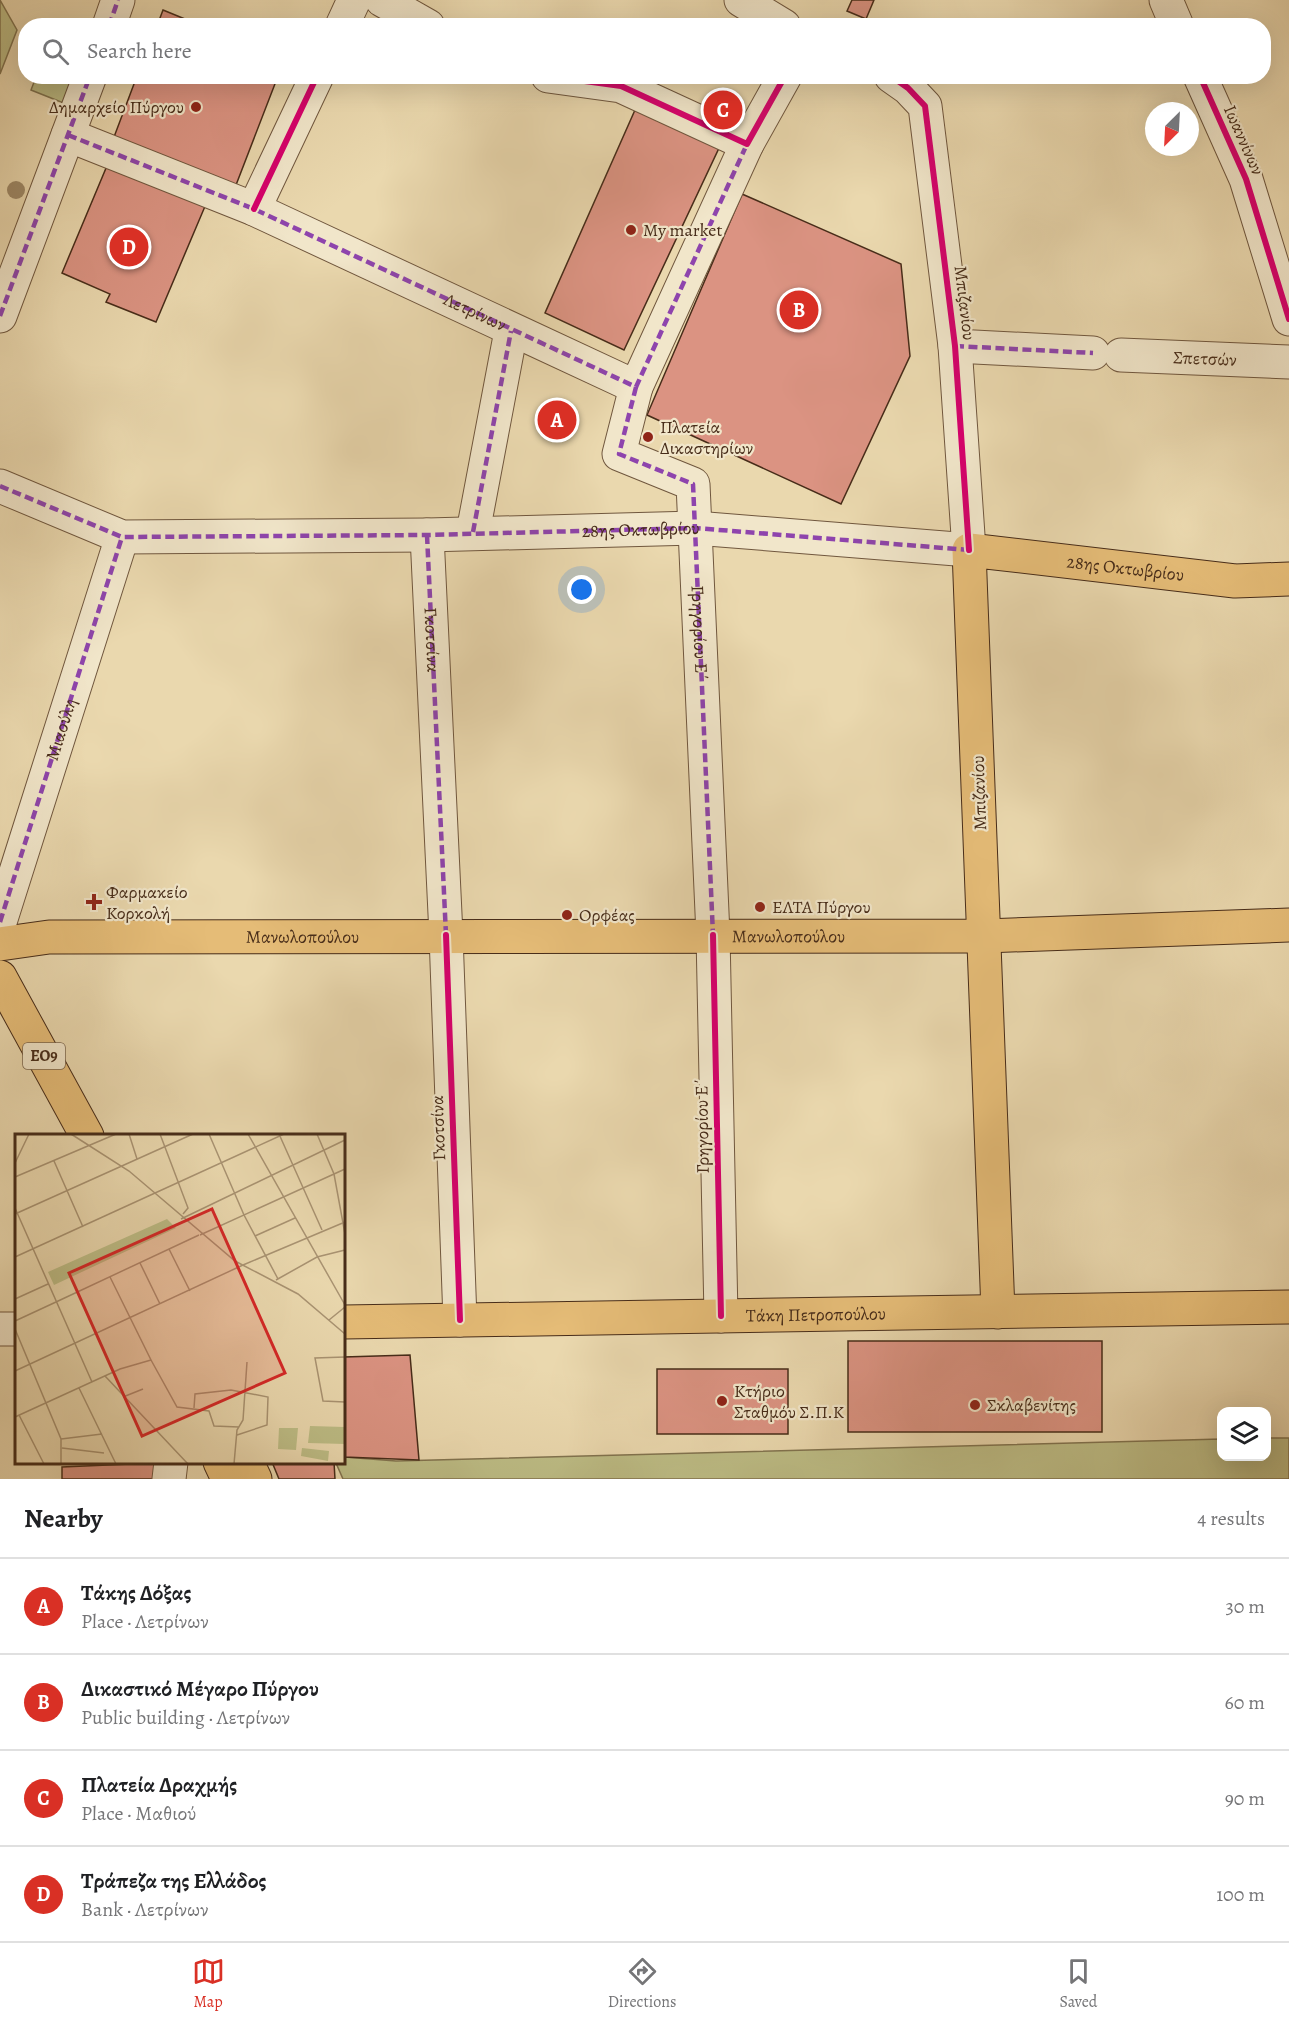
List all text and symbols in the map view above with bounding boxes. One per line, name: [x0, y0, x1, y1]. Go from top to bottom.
search box: [18, 18, 1271, 84]
icon: search: [39, 35, 72, 68]
text: Search here: [87, 36, 192, 66]
pin: C: [704, 88, 742, 132]
place label: Δημαρχείο Πύργου: [49, 95, 184, 119]
marker: Δημαρχείο Πύργου: [189, 100, 203, 114]
street label: Ιωαννίνων: [1218, 101, 1270, 179]
north arrow: [1145, 102, 1199, 156]
place label: My market: [643, 218, 722, 242]
marker: My market: [624, 223, 638, 237]
pin: D: [110, 224, 148, 270]
street label: Μπιζανίου: [949, 264, 981, 342]
street label: Λετρίνων: [439, 287, 510, 337]
pin: B: [780, 288, 818, 332]
street label: Σπετσών: [1173, 345, 1237, 372]
pin: A: [538, 398, 576, 442]
place label: Πλατεία Δικαστηρίων: [660, 415, 753, 460]
marker: Πλατεία Δικαστηρίων: [641, 430, 655, 444]
street label: 28ης Οκτωβρίου: [581, 516, 701, 543]
street label: 28ης Οκτωβρίου: [1065, 549, 1185, 587]
your location: [567, 575, 596, 604]
street label: Γρηγορίου Ε΄: [686, 585, 714, 681]
street label: Γκοτσίνα: [418, 607, 446, 673]
street label: Μιαούλη: [40, 695, 82, 764]
street label: Μπιζανίου: [966, 755, 992, 831]
place label: Φαρμακείο Κορκολή: [106, 880, 188, 925]
marker: Φαρμακείο Κορκολή: [87, 895, 101, 909]
place label: ΕΛΤΑ Πύργου: [772, 895, 871, 919]
marker: ΕΛΤΑ Πύργου: [753, 900, 767, 914]
place label: Ορφέας: [579, 903, 635, 927]
marker: Ορφέας: [560, 908, 574, 922]
street label: Μανωλοπούλου: [732, 924, 845, 948]
street label: Μανωλοπούλου: [246, 925, 359, 949]
road number: ΕΟ9: [23, 1043, 65, 1069]
street label: Γρηγορίου Ε΄: [689, 1078, 715, 1174]
street label: Γκοτσίνα: [425, 1095, 451, 1161]
inset map: [15, 1134, 345, 1464]
street label: Τάκη Πετροπούλου: [746, 1301, 886, 1328]
place label: Κτήριο Σταθμόυ Σ.Π.Κ: [734, 1379, 845, 1424]
place label: Σκλαβενίτης: [987, 1393, 1076, 1417]
marker: Κτήριο Σταθμόυ Σ.Π.Κ: [715, 1394, 729, 1408]
marker: Σκλαβενίτης: [968, 1398, 982, 1412]
map controls: [1217, 1407, 1271, 1461]
button: layers: [1217, 1407, 1271, 1461]
text: Nearby: [24, 1501, 103, 1536]
text: 4 results: [1197, 1505, 1265, 1532]
text: Τάκης Δόξας: [81, 1578, 192, 1608]
text: A: [37, 1593, 50, 1620]
text: 30 m: [1225, 1593, 1265, 1620]
text: Place · Λετρίνων: [81, 1608, 209, 1635]
text: Δικαστικό Μέγαρο Πύργου: [81, 1674, 319, 1704]
text: B: [37, 1689, 50, 1716]
text: 60 m: [1225, 1689, 1265, 1716]
text: Public building · Λετρίνων: [81, 1704, 290, 1731]
text: Πλατεία Δραχμής: [81, 1770, 237, 1800]
text: C: [37, 1785, 50, 1812]
text: 90 m: [1225, 1785, 1265, 1812]
text: Place · Μαθιού: [81, 1800, 197, 1827]
text: Τράπεζα της Ελλάδος: [81, 1866, 267, 1896]
text: D: [37, 1881, 50, 1908]
text: 100 m: [1216, 1881, 1265, 1908]
text: Bank · Λετρίνων: [81, 1896, 208, 1923]
tab: Map: [192, 1955, 225, 2013]
tab: Directions: [608, 1955, 676, 2013]
tab: Saved: [1059, 1955, 1097, 2013]

